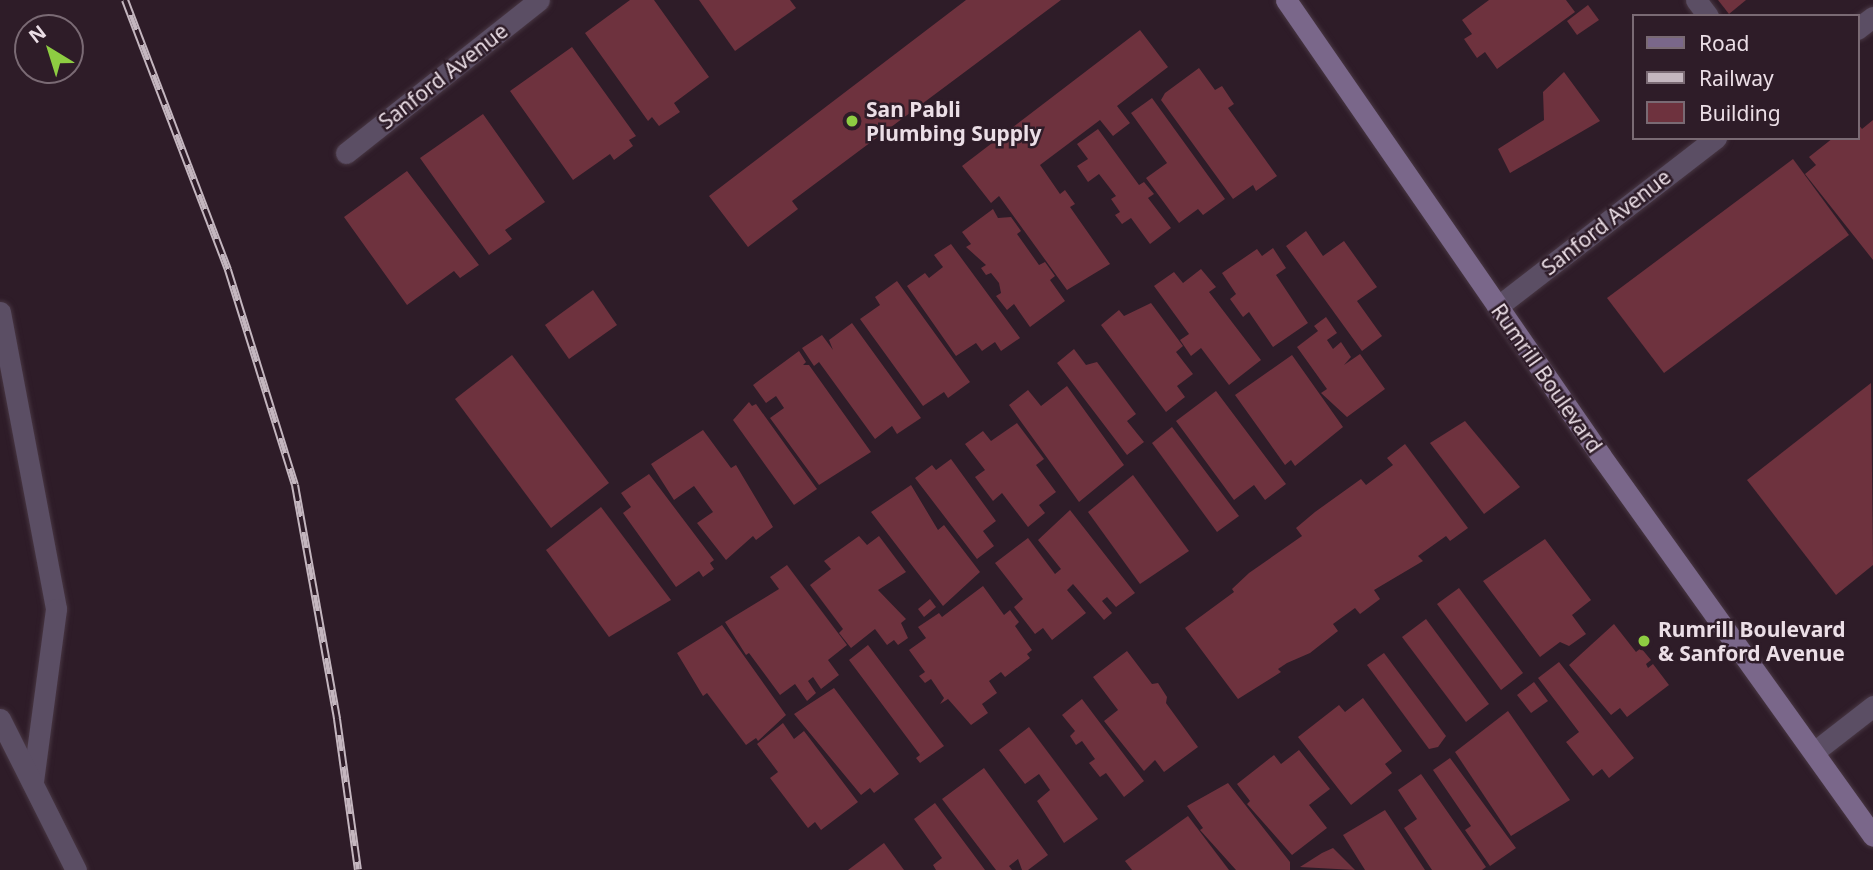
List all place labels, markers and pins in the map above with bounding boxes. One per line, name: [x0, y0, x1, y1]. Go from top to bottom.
place label: San Pabli Plumbing Supply: [866, 96, 1041, 146]
marker: San Pabli Plumbing Supply: [844, 113, 860, 129]
place label: Rumrill Boulevard & Sanford Avenue: [1658, 616, 1845, 666]
marker: Rumrill Boulevard & Sanford Avenue: [1636, 633, 1652, 649]

